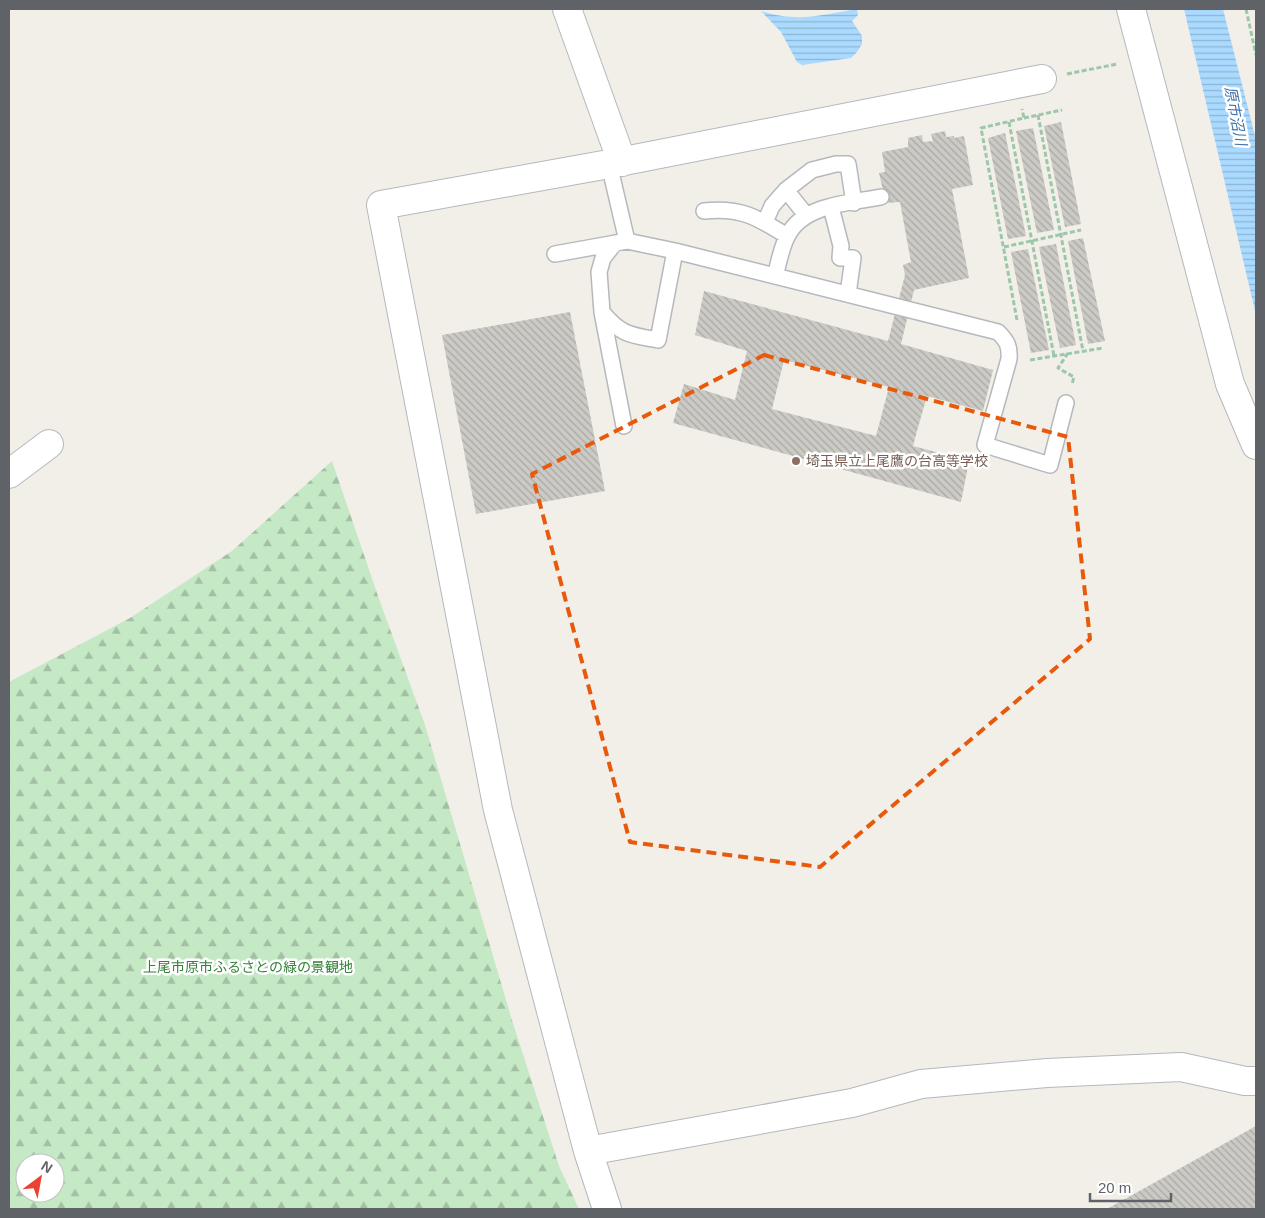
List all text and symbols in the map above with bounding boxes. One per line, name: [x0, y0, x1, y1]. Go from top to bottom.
water label: 原市沼川: [1222, 85, 1250, 149]
place label: 埼玉県立上尾鷹の台高等学校: [806, 453, 988, 469]
marker: 埼玉県立上尾鷹の台高等学校: [790, 455, 802, 467]
park label: 上尾市原市ふるさとの緑の景観地: [143, 959, 353, 975]
north arrow: [15, 1153, 65, 1203]
text: N: [38, 1158, 55, 1176]
scale bar: [1090, 1170, 1171, 1202]
text: 20 m: [1098, 1179, 1131, 1196]

